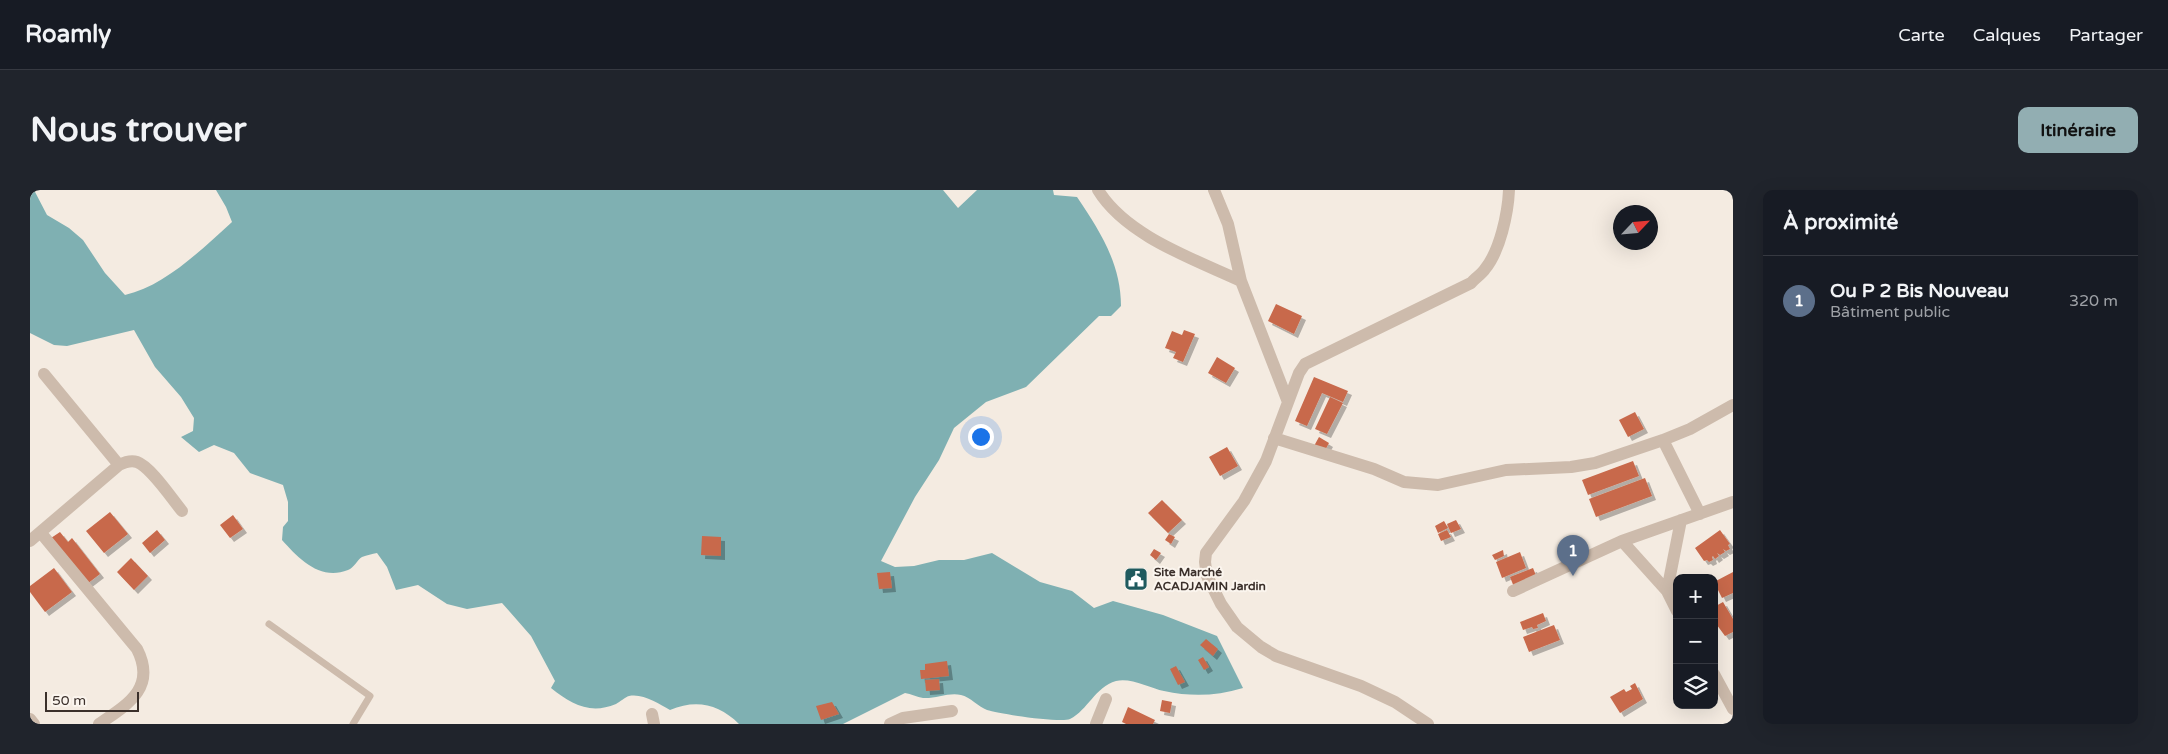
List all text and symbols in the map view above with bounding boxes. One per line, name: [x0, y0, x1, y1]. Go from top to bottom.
text: Roamly: [25, 20, 111, 49]
text: Carte: [1898, 24, 1945, 46]
text: Calques: [1973, 24, 2041, 46]
text: Partager: [2069, 24, 2143, 46]
button: Itinéraire: [2018, 107, 2138, 153]
text: Nous trouver: [30, 109, 246, 151]
north arrow: [1613, 205, 1658, 250]
text: À proximité: [1783, 210, 1898, 235]
text: Ou P 2 Bis Nouveau: [1830, 280, 2009, 302]
text: 1: [1794, 291, 1804, 311]
text: 320 m: [2069, 291, 2118, 311]
text: Bâtiment public: [1830, 302, 1950, 322]
your location: [968, 424, 994, 450]
pin: 1: [1557, 535, 1589, 576]
place label: Site Marché ACADJAMIN Jardin: [1154, 565, 1266, 593]
public building icon: Site Marché ACADJAMIN Jardin: [1123, 566, 1149, 592]
map controls: [1673, 574, 1718, 709]
button: +: [1673, 574, 1718, 619]
button: −: [1673, 619, 1718, 664]
button: layers: [1673, 664, 1718, 709]
scale bar: [45, 689, 139, 712]
text: 50 m: [52, 692, 86, 709]

